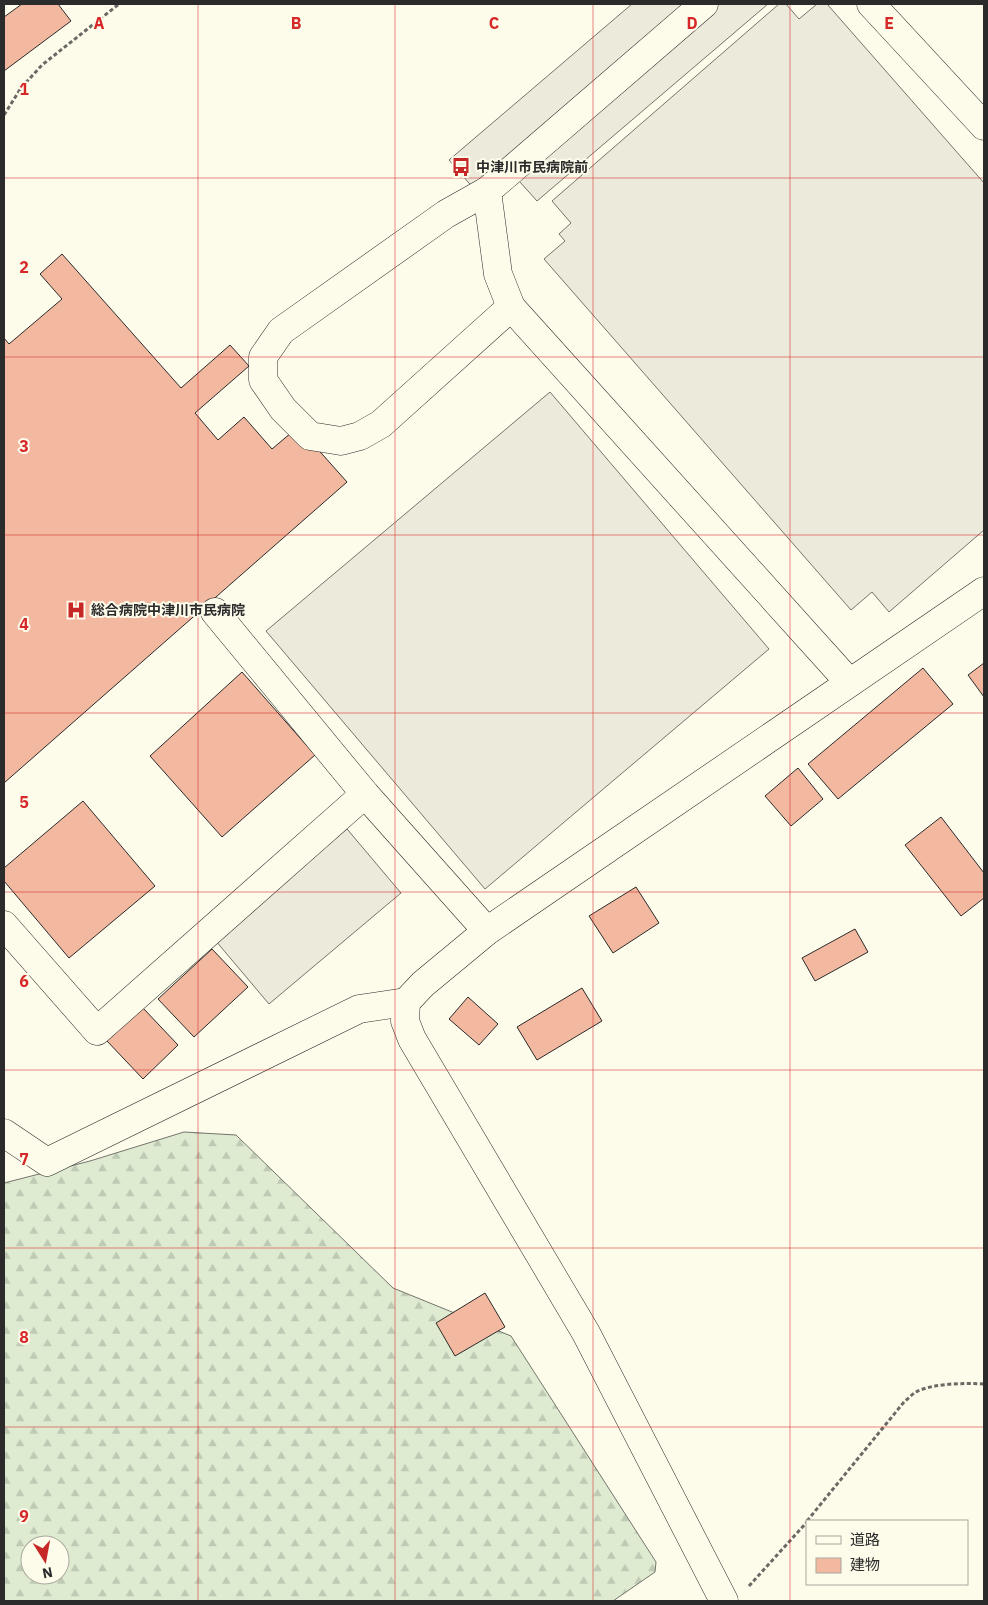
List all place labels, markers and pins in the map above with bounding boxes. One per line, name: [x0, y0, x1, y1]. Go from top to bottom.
bus stop icon: 中津川市民病院前: [450, 156, 472, 178]
place label: 中津川市民病院前: [476, 158, 588, 176]
hospital icon: 総合病院中津川市民病院: [65, 599, 87, 621]
place label: 総合病院中津川市民病院: [91, 601, 245, 619]

